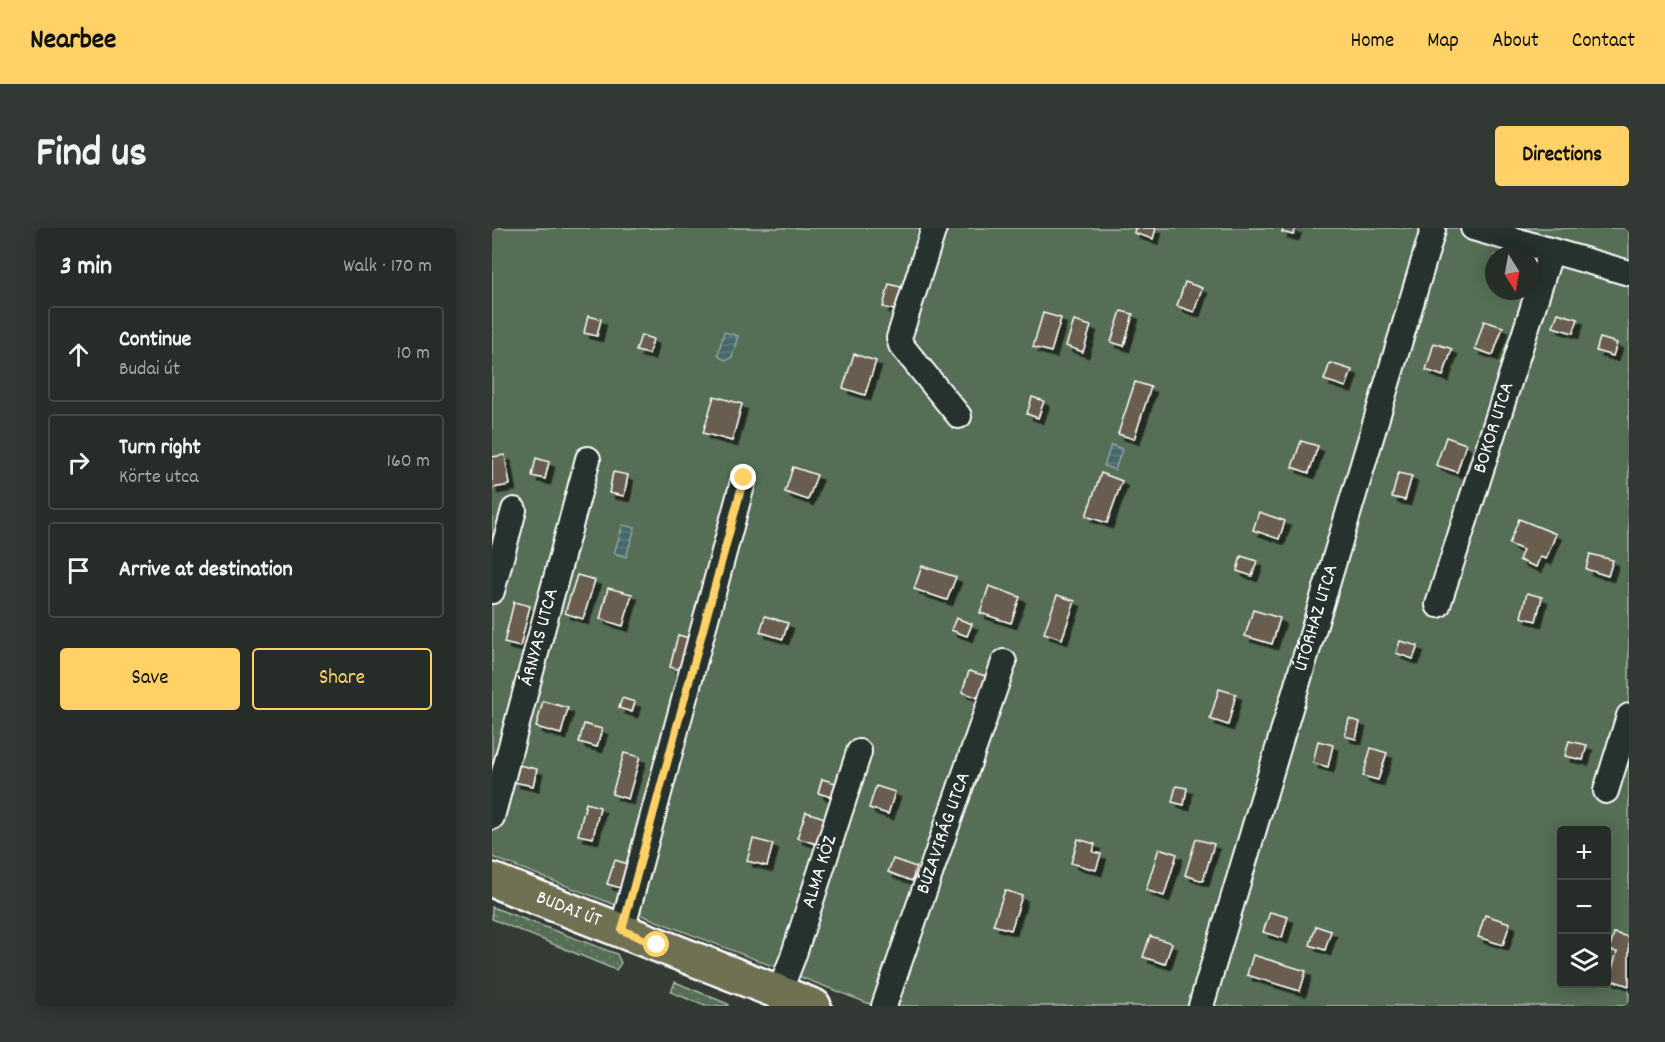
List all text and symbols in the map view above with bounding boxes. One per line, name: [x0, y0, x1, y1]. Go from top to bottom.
text: Nearbee: [30, 22, 116, 62]
text: Home: [1350, 27, 1394, 57]
text: Map: [1427, 27, 1459, 57]
text: About: [1492, 27, 1539, 57]
text: Contact: [1572, 27, 1635, 57]
text: Find us: [36, 126, 147, 186]
button: Directions: [1495, 126, 1629, 186]
north arrow: [1485, 246, 1539, 300]
text: 3 min: [60, 249, 112, 286]
text: Walk · 170 m: [343, 253, 432, 281]
text: Continue: [119, 325, 191, 356]
icon: ahead: [62, 338, 95, 371]
text: 10 m: [396, 340, 430, 368]
text: Budai út: [119, 356, 180, 384]
street label: BOKOR UTCA: [1467, 378, 1522, 477]
text: Turn right: [119, 433, 201, 464]
icon: right: [62, 446, 95, 479]
text: 160 m: [387, 448, 430, 476]
text: Körte utca: [119, 464, 199, 492]
route end: [730, 464, 756, 490]
icon: arrive: [62, 554, 95, 587]
text: Arrive at destination: [119, 555, 293, 586]
street label: ÚTŐRHÁZ UTCA: [1288, 561, 1346, 675]
street label: ÁRNYAS UTCA: [514, 585, 567, 689]
button: Save: [60, 648, 240, 710]
button: Share: [252, 648, 432, 710]
street label: BÚZAVIRÁG UTCA: [910, 768, 978, 898]
map controls: [1557, 826, 1611, 988]
button: +: [1557, 826, 1611, 880]
street label: ALMA KÖZ: [796, 832, 845, 912]
button: −: [1557, 880, 1611, 934]
street label: BUDAI ÚT: [531, 884, 605, 935]
route start: [643, 931, 669, 957]
button: layers: [1557, 934, 1611, 988]

